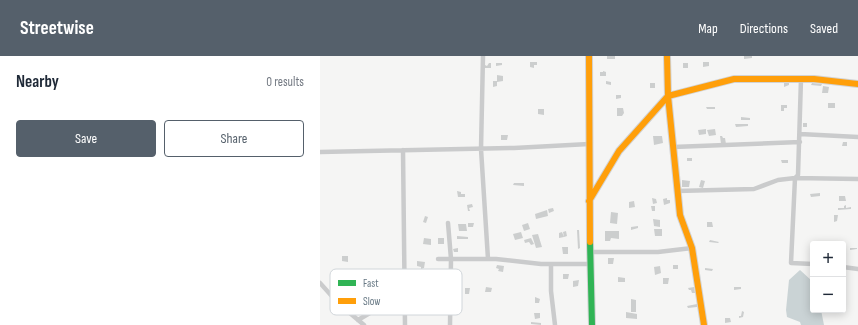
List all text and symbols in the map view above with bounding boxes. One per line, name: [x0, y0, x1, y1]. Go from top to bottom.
text: Streetwise: [20, 17, 94, 40]
text: Map: [698, 20, 718, 37]
text: Directions: [740, 20, 788, 37]
text: Saved: [810, 20, 838, 37]
text: Nearby: [16, 72, 59, 92]
text: 0 results: [266, 74, 304, 90]
button: Save: [16, 120, 156, 157]
button: Share: [164, 120, 304, 157]
map controls: [810, 241, 846, 313]
button: +: [810, 241, 846, 277]
legend: [330, 269, 462, 315]
text: Fast: [363, 277, 379, 290]
button: −: [810, 277, 846, 313]
text: Slow: [363, 295, 380, 308]

